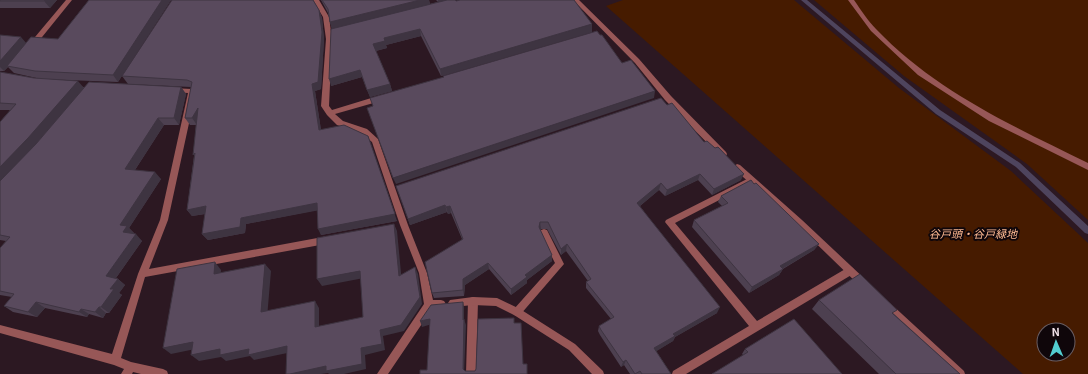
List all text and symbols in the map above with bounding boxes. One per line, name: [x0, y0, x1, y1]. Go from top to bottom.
park label: 谷戸頭・谷戸緑地: [929, 225, 1018, 241]
north arrow: [1036, 322, 1076, 362]
text: N: [1051, 323, 1060, 339]

